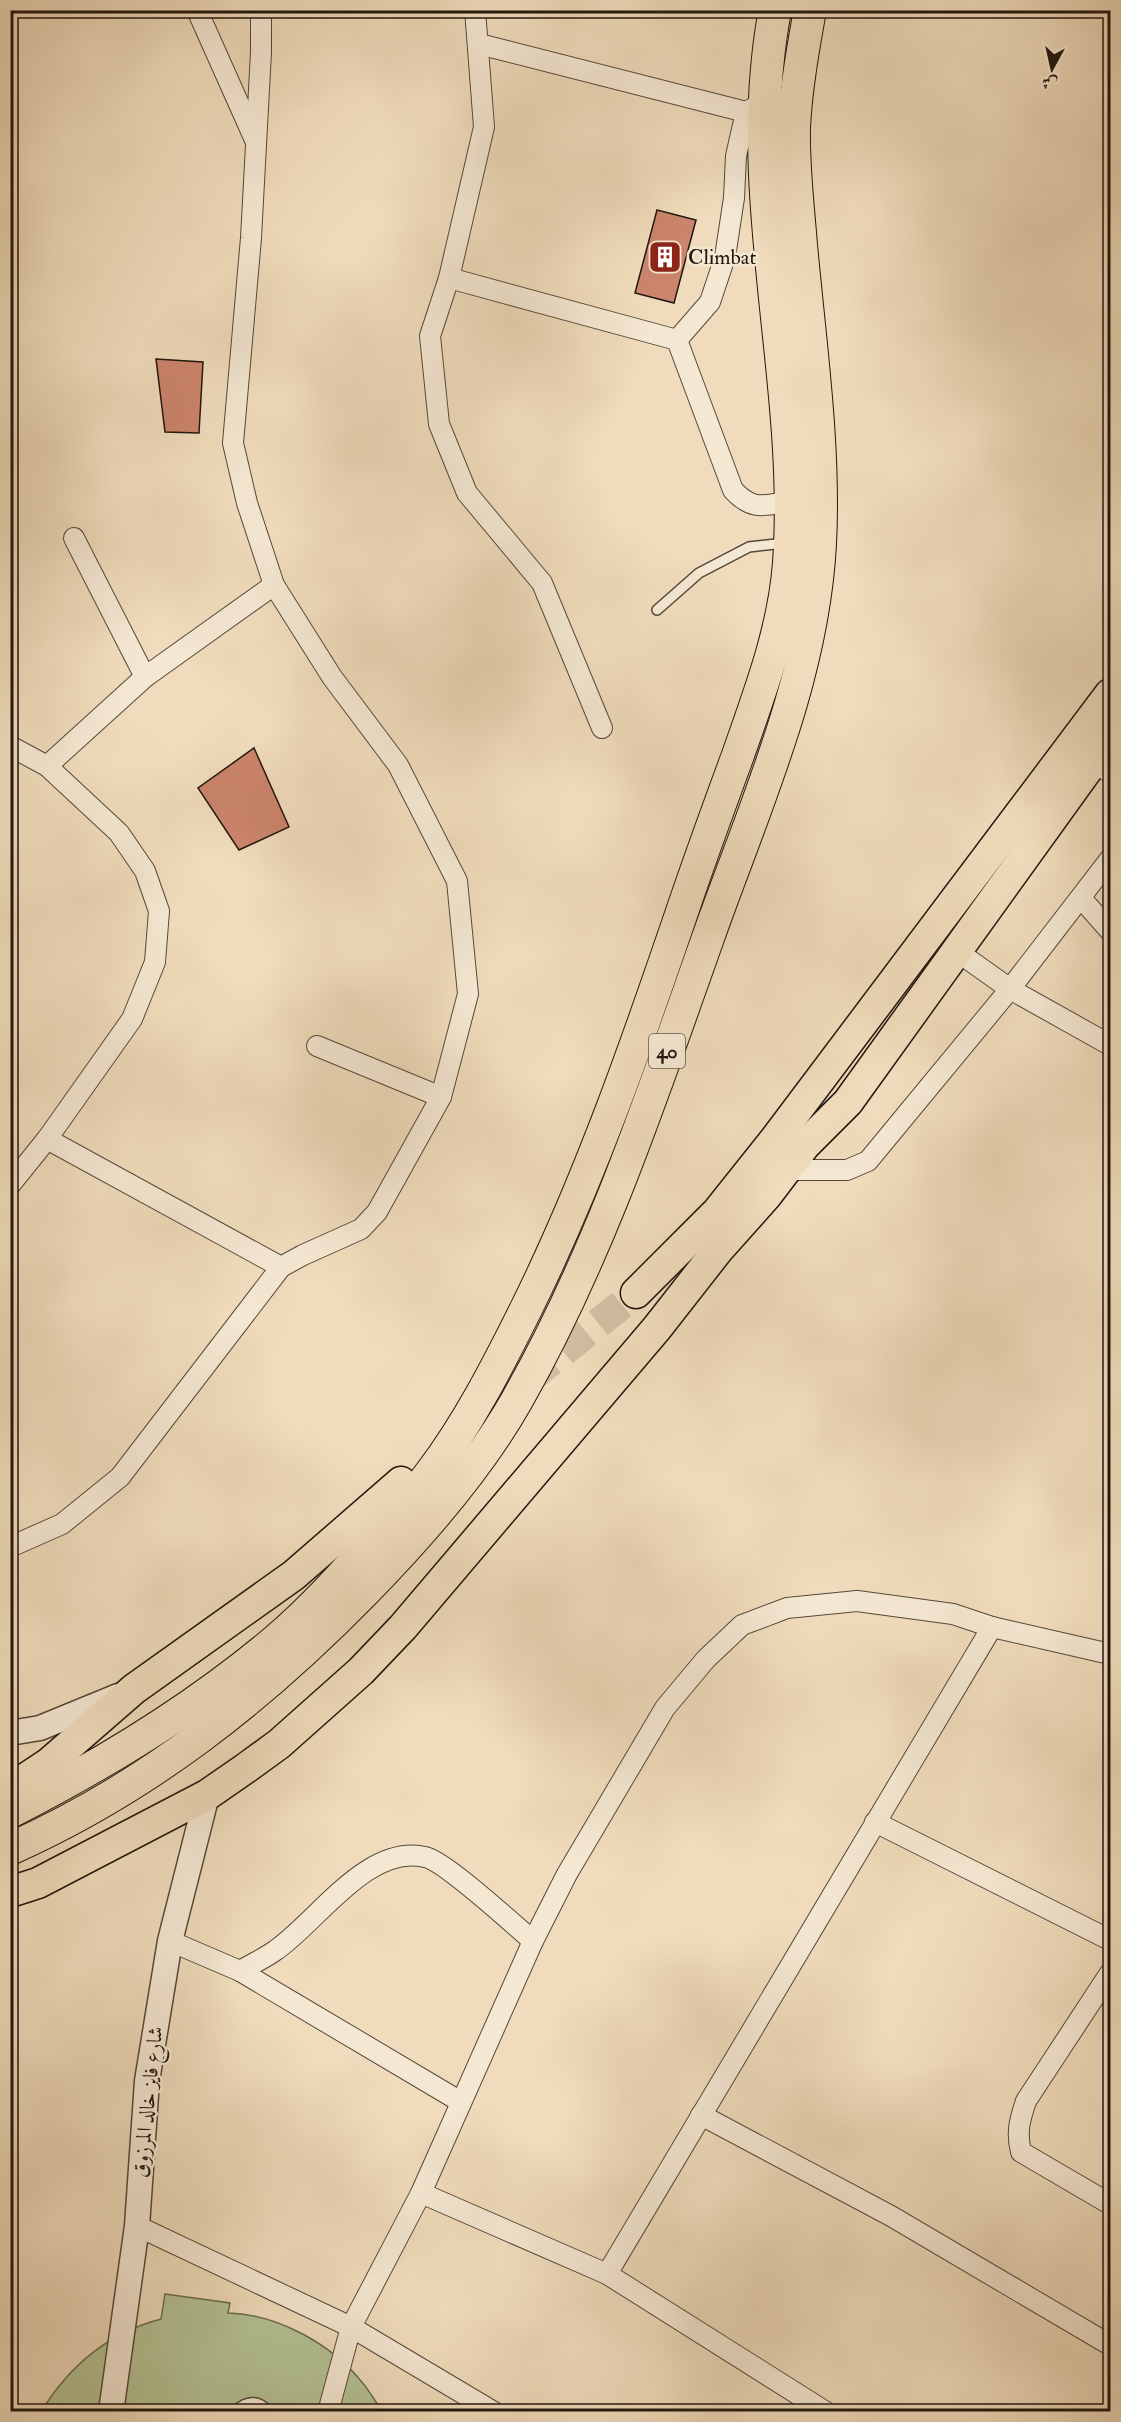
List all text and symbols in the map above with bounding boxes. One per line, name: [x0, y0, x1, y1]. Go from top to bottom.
north arrow: [1022, 39, 1082, 99]
text: ش: [1041, 72, 1059, 94]
building icon: Climbat: [647, 239, 683, 275]
place label: Climbat: [688, 244, 756, 271]
road number: 40: [649, 1034, 685, 1068]
street label: شارع فايز خالد المرزوق: [127, 2025, 173, 2179]

